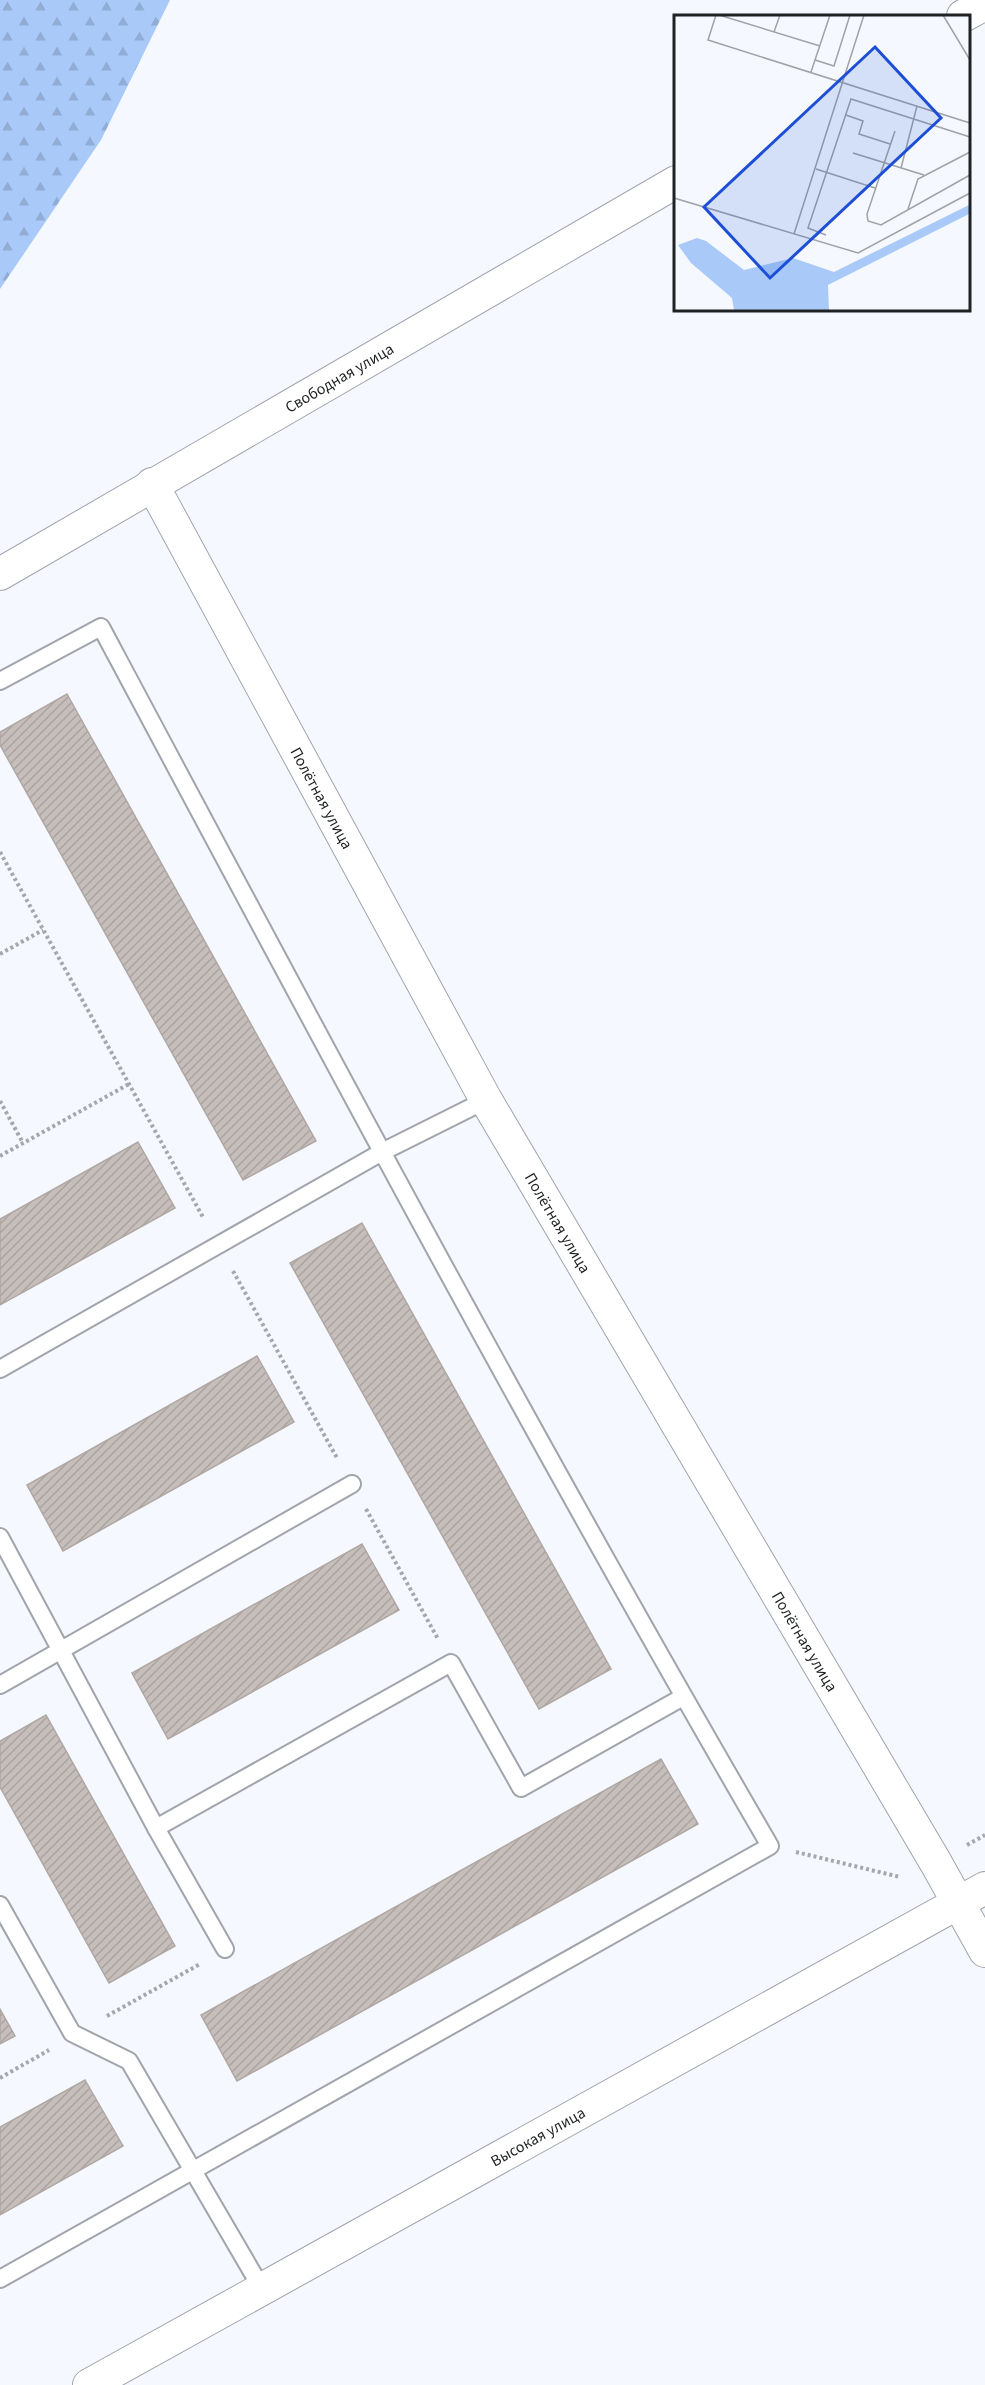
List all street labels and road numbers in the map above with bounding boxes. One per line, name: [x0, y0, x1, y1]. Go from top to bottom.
street label: Свободная улица: [281, 338, 398, 418]
street label: Полётная улица: [285, 743, 358, 853]
street label: Полётная улица: [519, 1169, 596, 1277]
street label: Полётная улица: [766, 1587, 843, 1696]
street label: Высокая улица: [487, 2102, 589, 2172]

